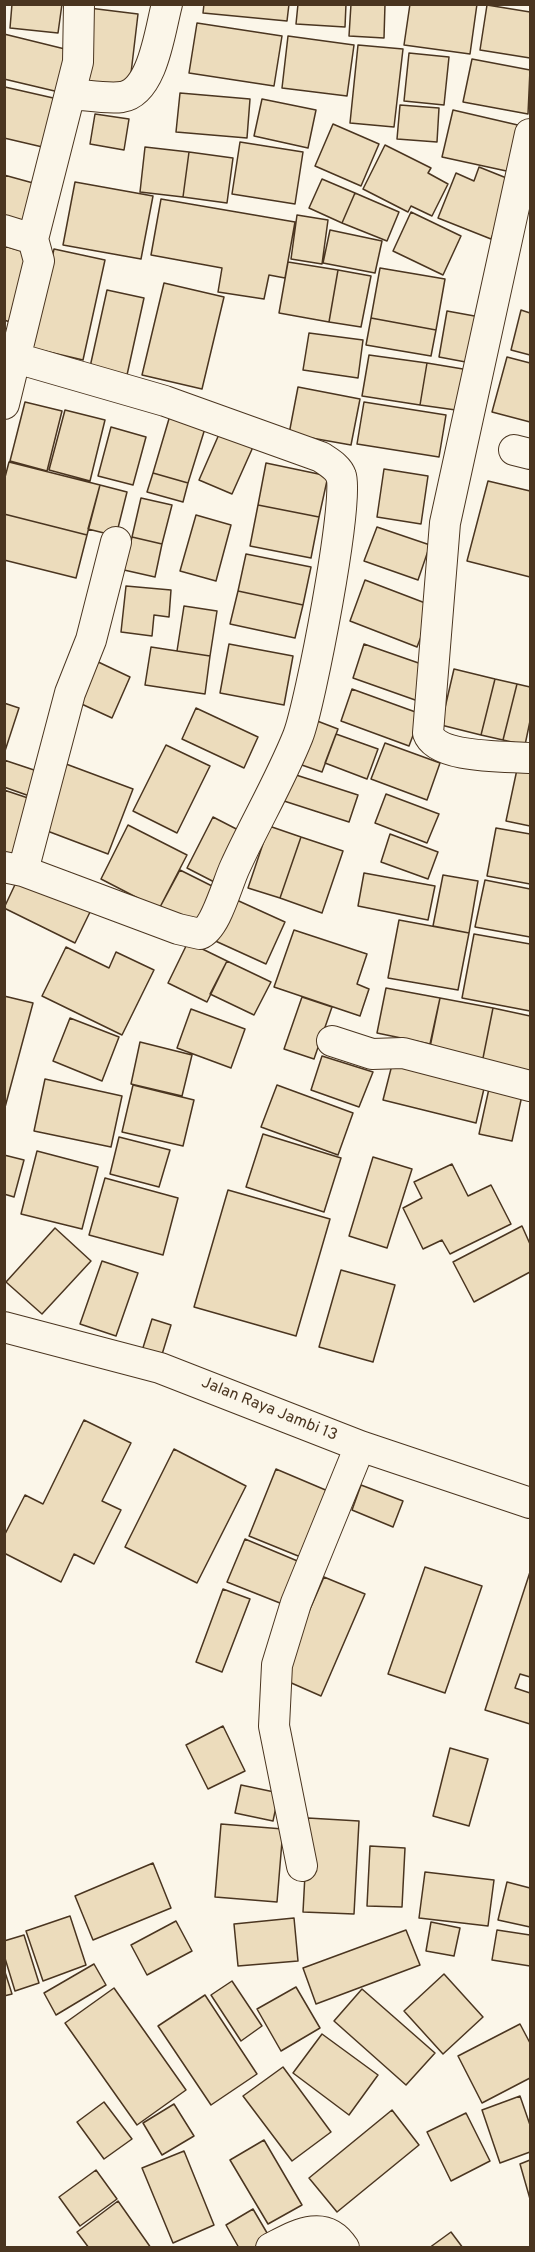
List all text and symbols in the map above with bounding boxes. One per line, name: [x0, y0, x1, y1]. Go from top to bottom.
street label: Jalan Raya Jambi 13: [198, 1374, 340, 1446]

